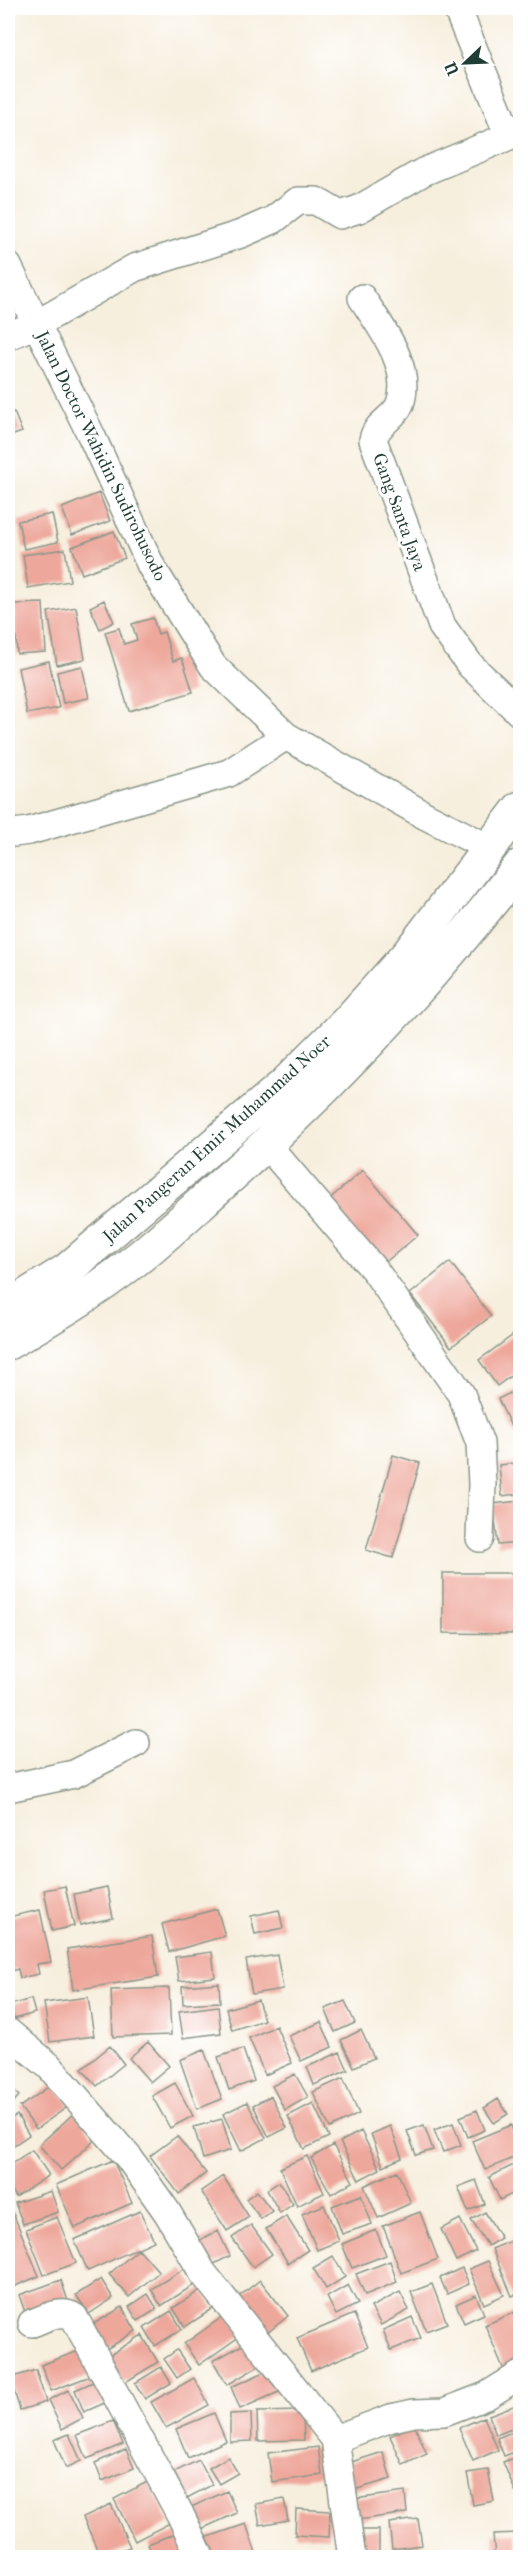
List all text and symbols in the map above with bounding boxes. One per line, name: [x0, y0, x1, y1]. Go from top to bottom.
north arrow: [435, 33, 495, 93]
text: U: [440, 59, 463, 79]
street label: Jalan Doctor Wahidin Sudirohusodo: [30, 326, 171, 584]
street label: Gang Santa Jaya: [368, 450, 430, 574]
street label: Jalan Pangeran Emir Muhammad Noer: [97, 1031, 335, 1248]

